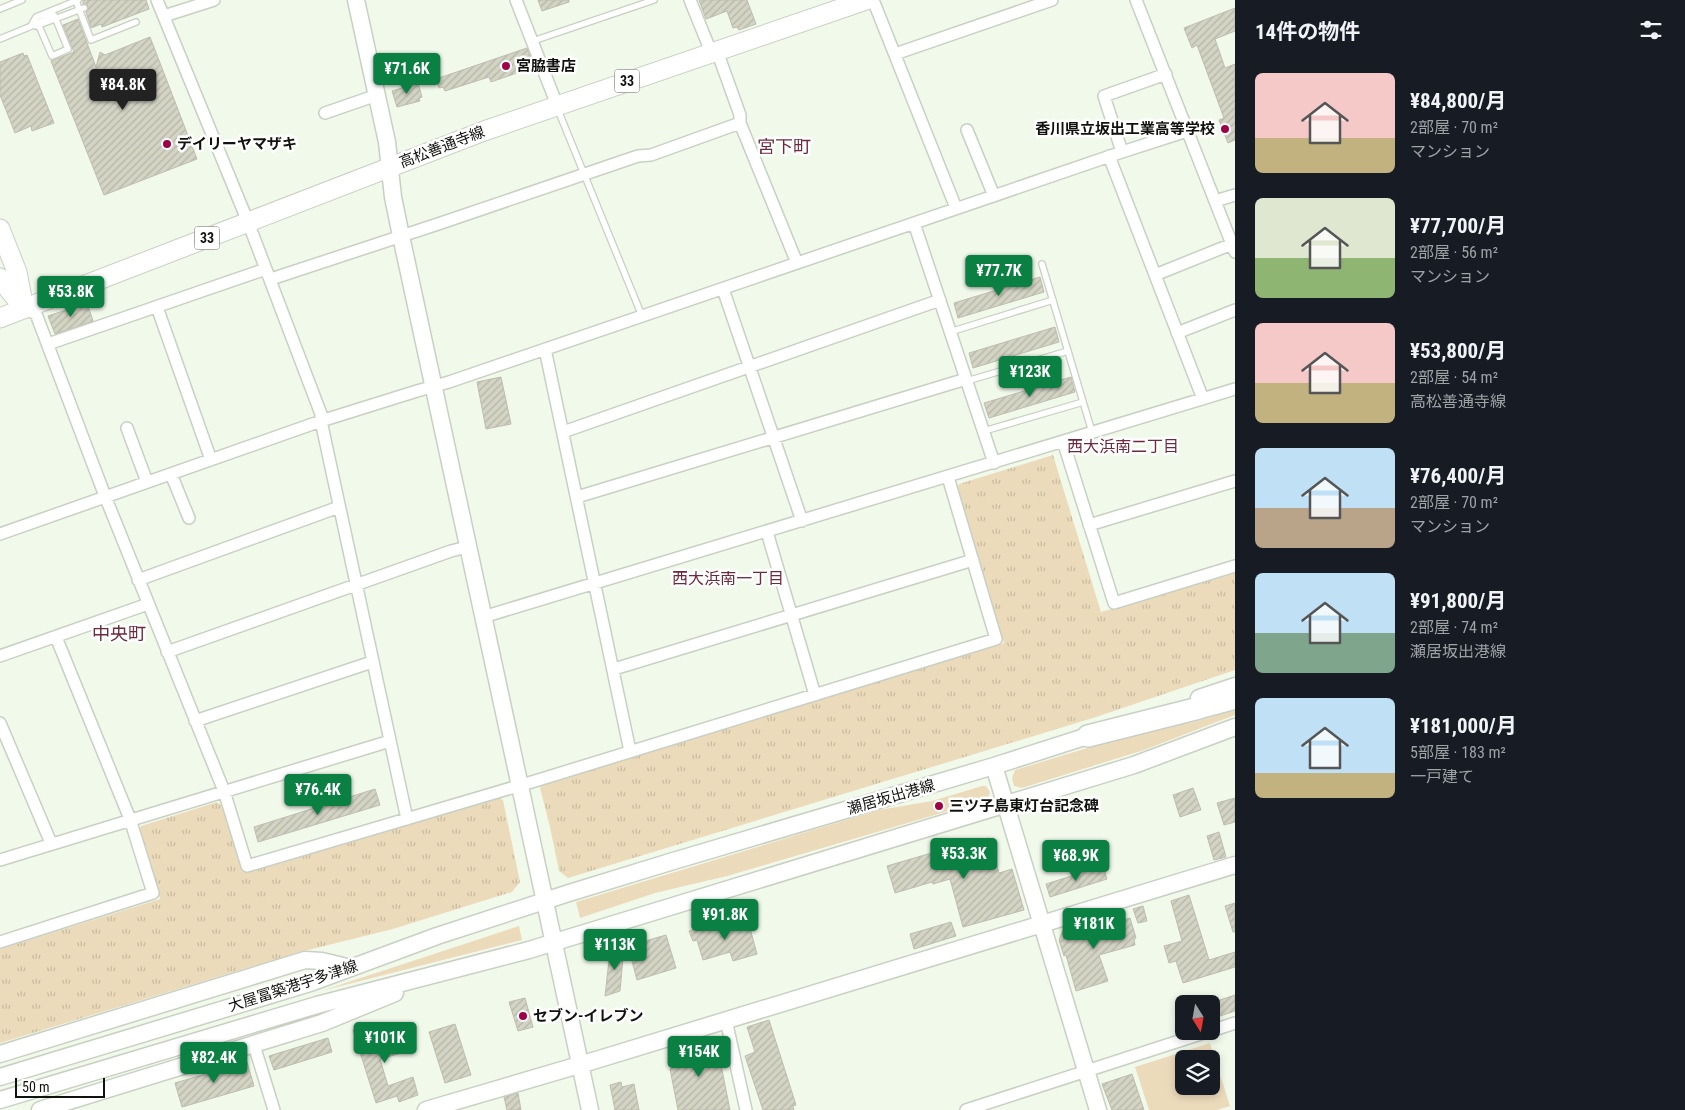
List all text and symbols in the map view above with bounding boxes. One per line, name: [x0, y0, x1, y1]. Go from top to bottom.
icon: filters: [1637, 16, 1665, 44]
text: 14件の物件: [1255, 20, 1360, 44]
pin: ¥71.6K: [366, 52, 448, 95]
place label: 宮脇書店: [516, 57, 576, 75]
text: ¥71.6K: [384, 59, 430, 78]
marker: 宮脇書店: [500, 60, 512, 72]
pin: ¥84.8K: [82, 68, 164, 111]
road number: 33: [614, 70, 640, 92]
text: ¥84.8K: [100, 75, 146, 94]
text: ¥84,800/月: [1410, 89, 1506, 113]
icon: home: [1295, 93, 1355, 153]
text: 2部屋 · 70 m²: [1410, 118, 1498, 137]
place label: 香川県立坂出工業高等学校: [1035, 120, 1215, 138]
street label: 高松善通寺線: [397, 122, 487, 172]
marker: 香川県立坂出工業高等学校: [1219, 123, 1231, 135]
place label: デイリーヤマザキ: [177, 135, 297, 153]
district label: 宮下町: [757, 136, 811, 157]
marker: デイリーヤマザキ: [161, 138, 173, 150]
text: マンション: [1410, 142, 1490, 161]
text: ¥77,700/月: [1410, 214, 1506, 238]
icon: home: [1295, 218, 1355, 278]
road number: 33: [194, 227, 220, 250]
text: 2部屋 · 56 m²: [1410, 243, 1498, 262]
pin: ¥77.7K: [958, 254, 1040, 297]
text: ¥77.7K: [976, 261, 1022, 280]
text: マンション: [1410, 267, 1490, 286]
pin: ¥53.8K: [30, 276, 112, 318]
text: ¥53.8K: [48, 282, 94, 301]
text: ¥53,800/月: [1410, 339, 1506, 363]
icon: home: [1295, 343, 1355, 403]
pin: ¥123K: [995, 356, 1065, 398]
text: ¥123K: [1010, 362, 1050, 381]
text: 2部屋 · 54 m²: [1410, 368, 1498, 387]
text: 高松善通寺線: [1410, 392, 1506, 411]
district label: 西大浜南二丁目: [1067, 437, 1179, 456]
text: ¥76,400/月: [1410, 464, 1506, 488]
icon: home: [1295, 468, 1355, 528]
text: 2部屋 · 70 m²: [1410, 493, 1498, 512]
text: マンション: [1410, 517, 1490, 536]
district label: 西大浜南一丁目: [672, 569, 784, 588]
text: ¥91,800/月: [1410, 589, 1506, 613]
icon: home: [1295, 593, 1355, 653]
text: 2部屋 · 74 m²: [1410, 618, 1498, 637]
district label: 中央町: [92, 623, 146, 644]
text: 瀬居坂出港線: [1410, 642, 1506, 661]
text: ¥181,000/月: [1410, 714, 1517, 738]
icon: home: [1295, 718, 1355, 778]
text: 5部屋 · 183 m²: [1410, 743, 1506, 762]
text: 一戸建て: [1410, 767, 1474, 786]
pin: ¥76.4K: [277, 774, 359, 816]
street label: 瀬居坂出港線: [845, 776, 937, 818]
text: ¥76.4K: [295, 780, 341, 799]
place label: 三ツ子島東灯台記念碑: [949, 797, 1099, 815]
marker: 三ツ子島東灯台記念碑: [933, 800, 945, 812]
pin: ¥53.3K: [923, 838, 1005, 880]
pin: ¥68.9K: [1035, 840, 1117, 882]
text: ¥53.3K: [941, 844, 987, 863]
text: ¥68.9K: [1053, 846, 1099, 865]
pin: ¥91.8K: [684, 898, 766, 941]
text: ¥91.8K: [702, 905, 748, 924]
pin: ¥181K: [1059, 908, 1129, 950]
text: ¥181K: [1074, 914, 1114, 933]
pin: ¥113K: [580, 928, 650, 971]
text: ¥113K: [595, 935, 635, 954]
street label: 大屋冨築港宇多津線: [226, 957, 360, 1015]
north arrow: [1175, 995, 1220, 1040]
map controls: [1175, 995, 1220, 1095]
place label: セブン-イレブン: [533, 1007, 643, 1025]
marker: セブン-イレブン: [517, 1010, 529, 1022]
pin: ¥101K: [350, 1022, 420, 1064]
text: ¥101K: [365, 1028, 405, 1047]
pin: ¥154K: [664, 1036, 734, 1078]
pin: ¥82.4K: [173, 1042, 255, 1084]
text: ¥154K: [679, 1042, 719, 1061]
text: ¥82.4K: [191, 1048, 237, 1067]
button: layers: [1175, 1050, 1220, 1095]
scale bar: [15, 1075, 105, 1098]
text: 50 m: [22, 1079, 50, 1095]

